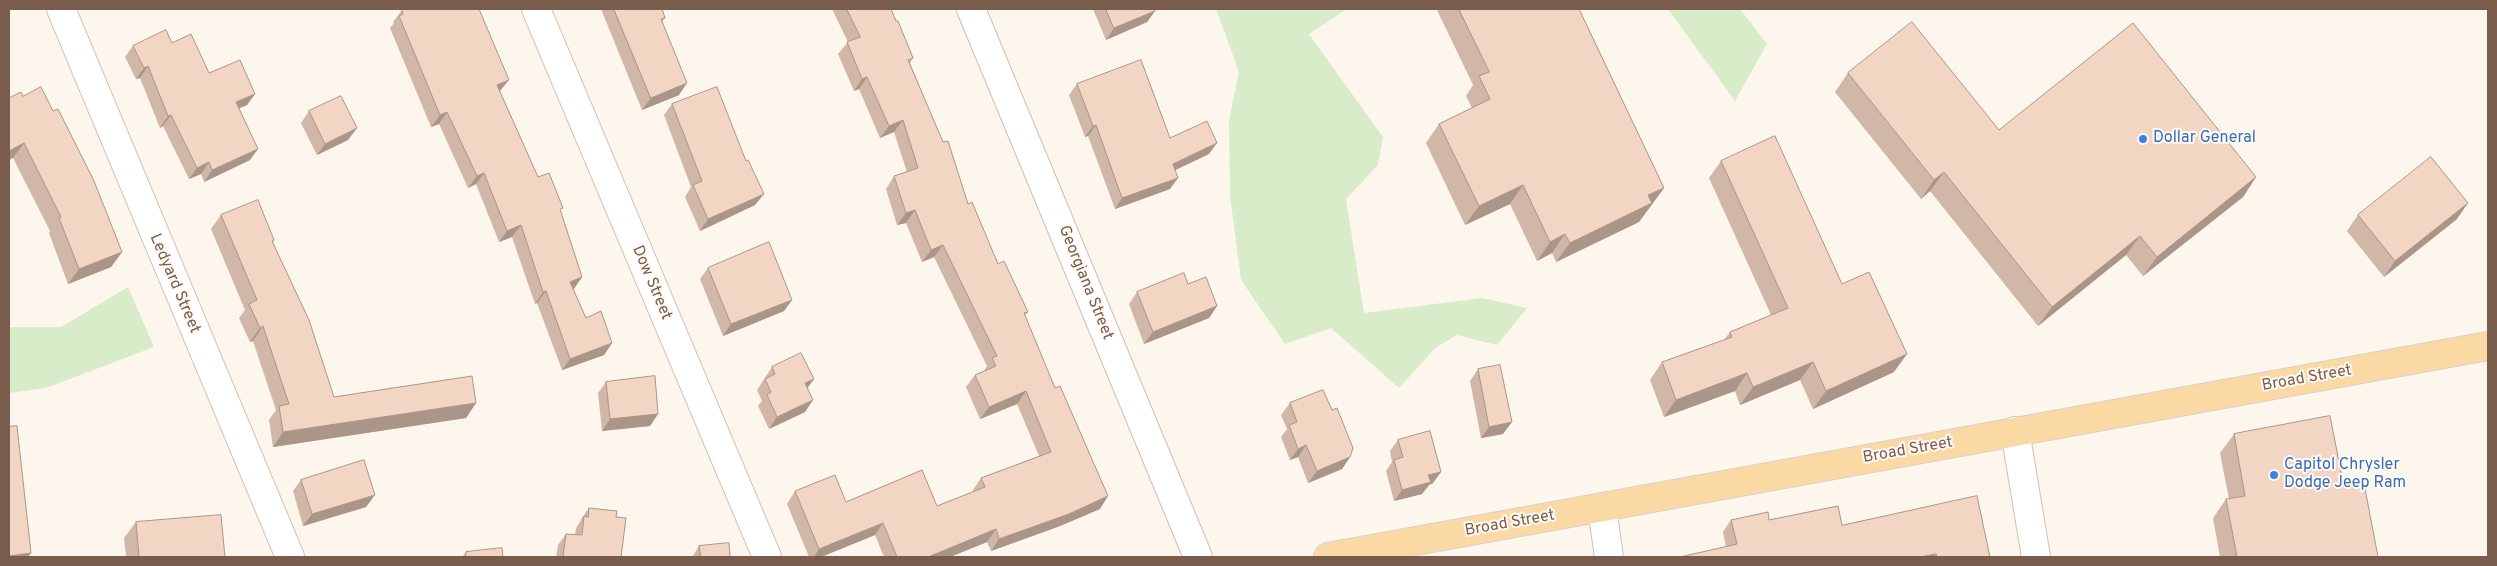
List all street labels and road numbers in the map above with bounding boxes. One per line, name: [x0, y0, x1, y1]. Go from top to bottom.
street label: Georgiana Street: [1053, 223, 1117, 343]
street label: Ledyard Street: [144, 231, 204, 337]
street label: Dow Street: [627, 243, 675, 323]
street label: Broad Street: [2261, 362, 2353, 396]
street label: Broad Street: [1862, 434, 1954, 468]
street label: Broad Street: [1464, 507, 1556, 541]

